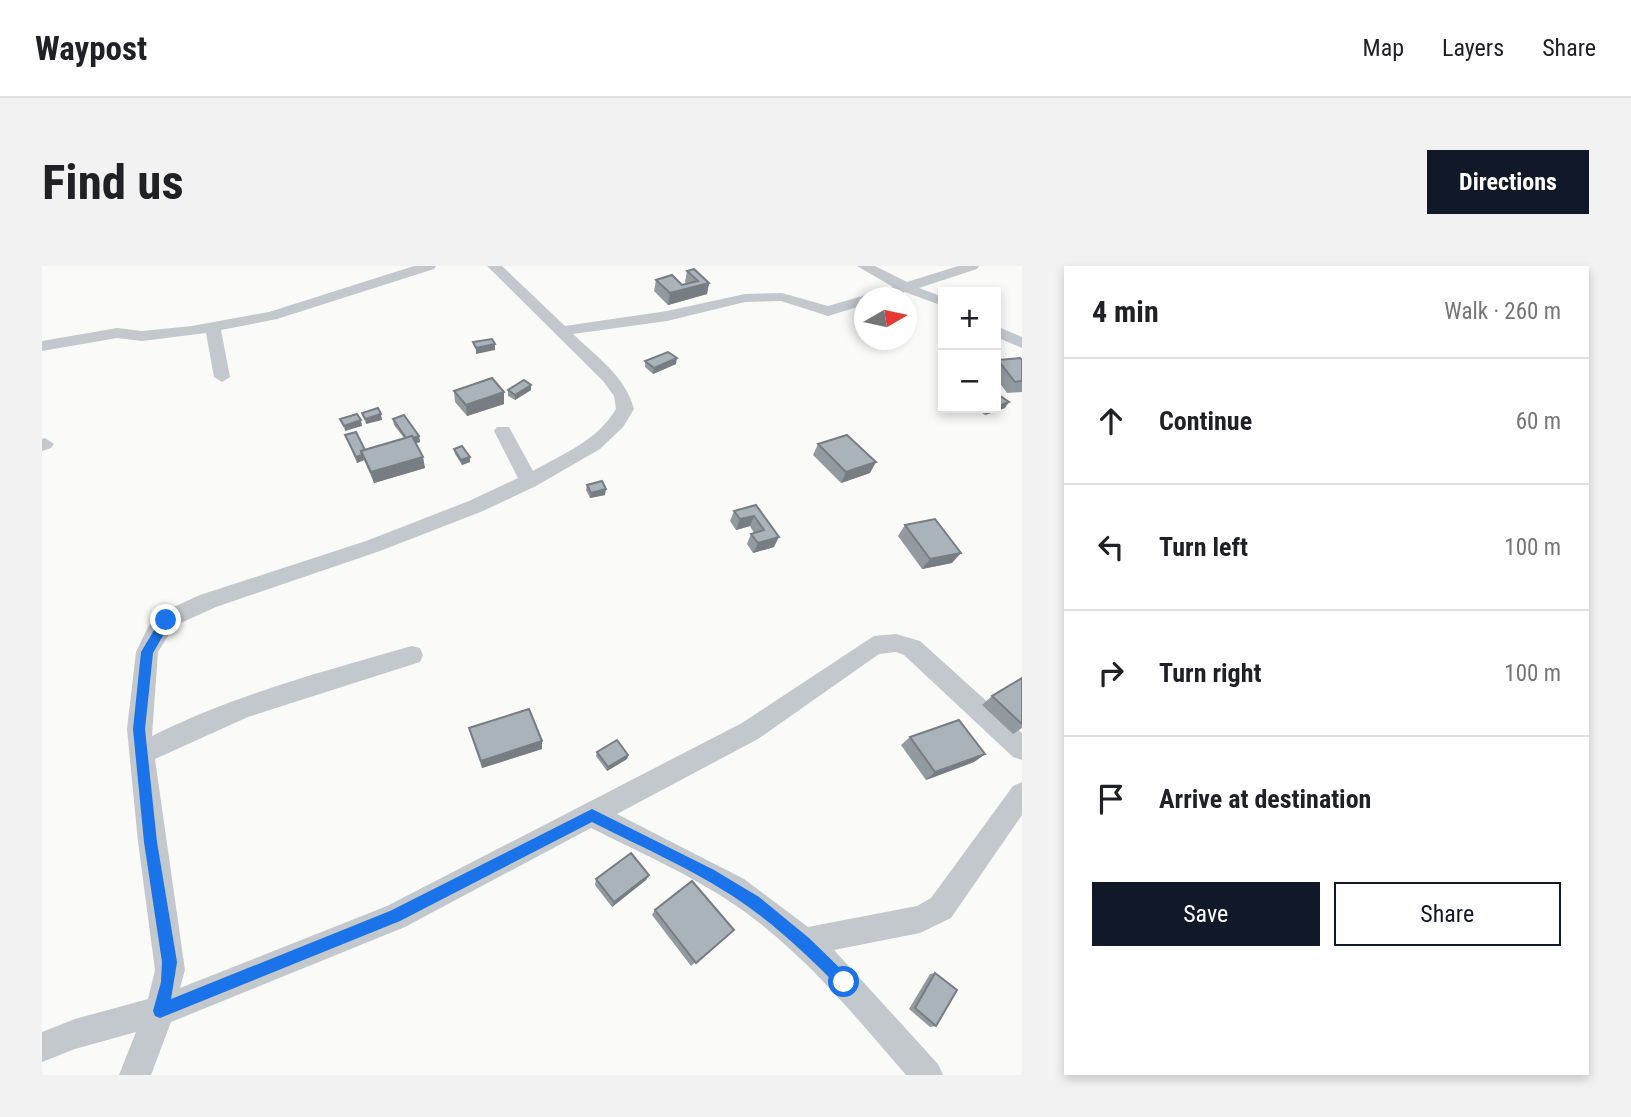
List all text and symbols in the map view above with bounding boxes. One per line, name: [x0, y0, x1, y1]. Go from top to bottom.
text: Waypost: [35, 29, 147, 68]
text: Map: [1363, 34, 1404, 62]
text: Layers: [1442, 34, 1504, 62]
text: Share: [1542, 34, 1596, 62]
button: Directions: [1427, 150, 1589, 214]
text: Find us: [42, 154, 184, 211]
north arrow: [854, 287, 917, 350]
map controls: [938, 287, 1001, 413]
button: +: [938, 287, 1001, 350]
text: 4 min: [1092, 294, 1159, 329]
text: Walk · 260 m: [1444, 298, 1561, 325]
button: −: [938, 350, 1001, 413]
icon: ahead: [1092, 402, 1130, 440]
text: Continue: [1159, 406, 1252, 436]
text: 60 m: [1516, 408, 1561, 435]
icon: left: [1092, 528, 1130, 566]
text: Turn left: [1159, 532, 1248, 562]
text: 100 m: [1504, 534, 1561, 561]
route end: [150, 604, 181, 635]
icon: right: [1092, 654, 1130, 692]
text: Turn right: [1159, 658, 1261, 688]
text: 100 m: [1504, 660, 1561, 687]
icon: arrive: [1092, 780, 1130, 818]
text: Arrive at destination: [1159, 784, 1371, 814]
button: Save: [1092, 882, 1320, 946]
button: Share: [1334, 882, 1561, 946]
route start: [828, 966, 859, 997]

